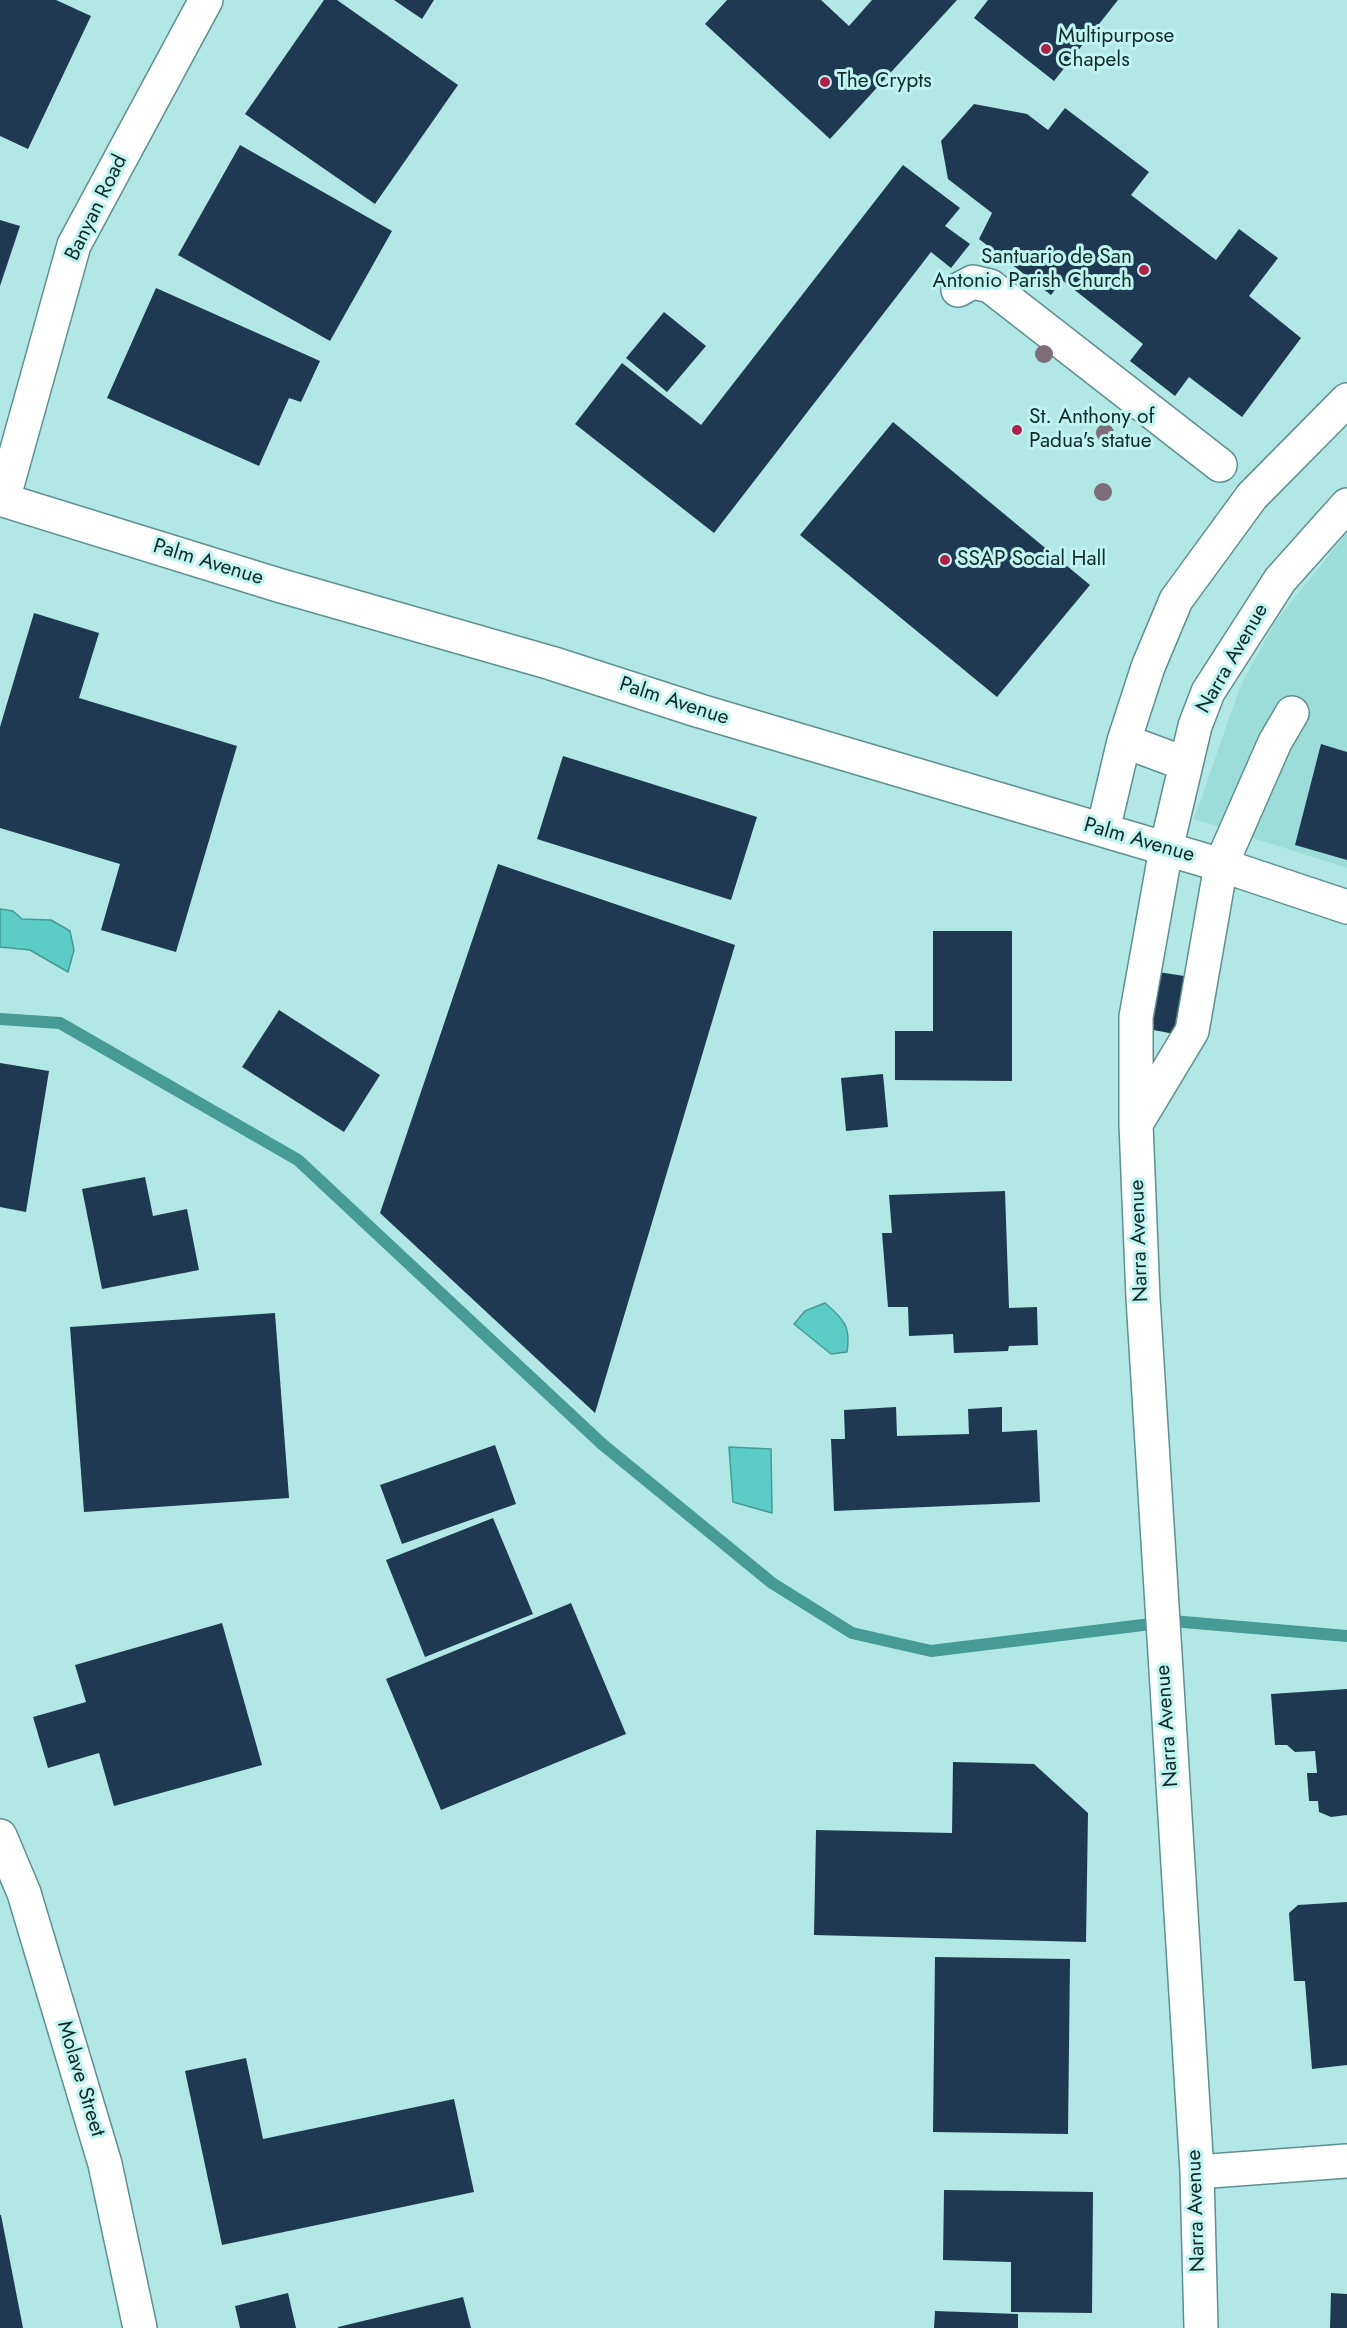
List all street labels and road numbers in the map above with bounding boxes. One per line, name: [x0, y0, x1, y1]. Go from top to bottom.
street label: Banyan Road: [61, 151, 133, 265]
street label: Palm Avenue: [150, 534, 266, 592]
street label: Narra Avenue: [1191, 600, 1275, 718]
street label: Palm Avenue: [616, 672, 732, 732]
street label: Palm Avenue: [1081, 813, 1197, 869]
street label: Narra Avenue: [1125, 1179, 1155, 1303]
street label: Narra Avenue: [1151, 1664, 1185, 1788]
street label: Molave Street: [50, 2018, 110, 2140]
street label: Narra Avenue: [1182, 2149, 1212, 2273]

